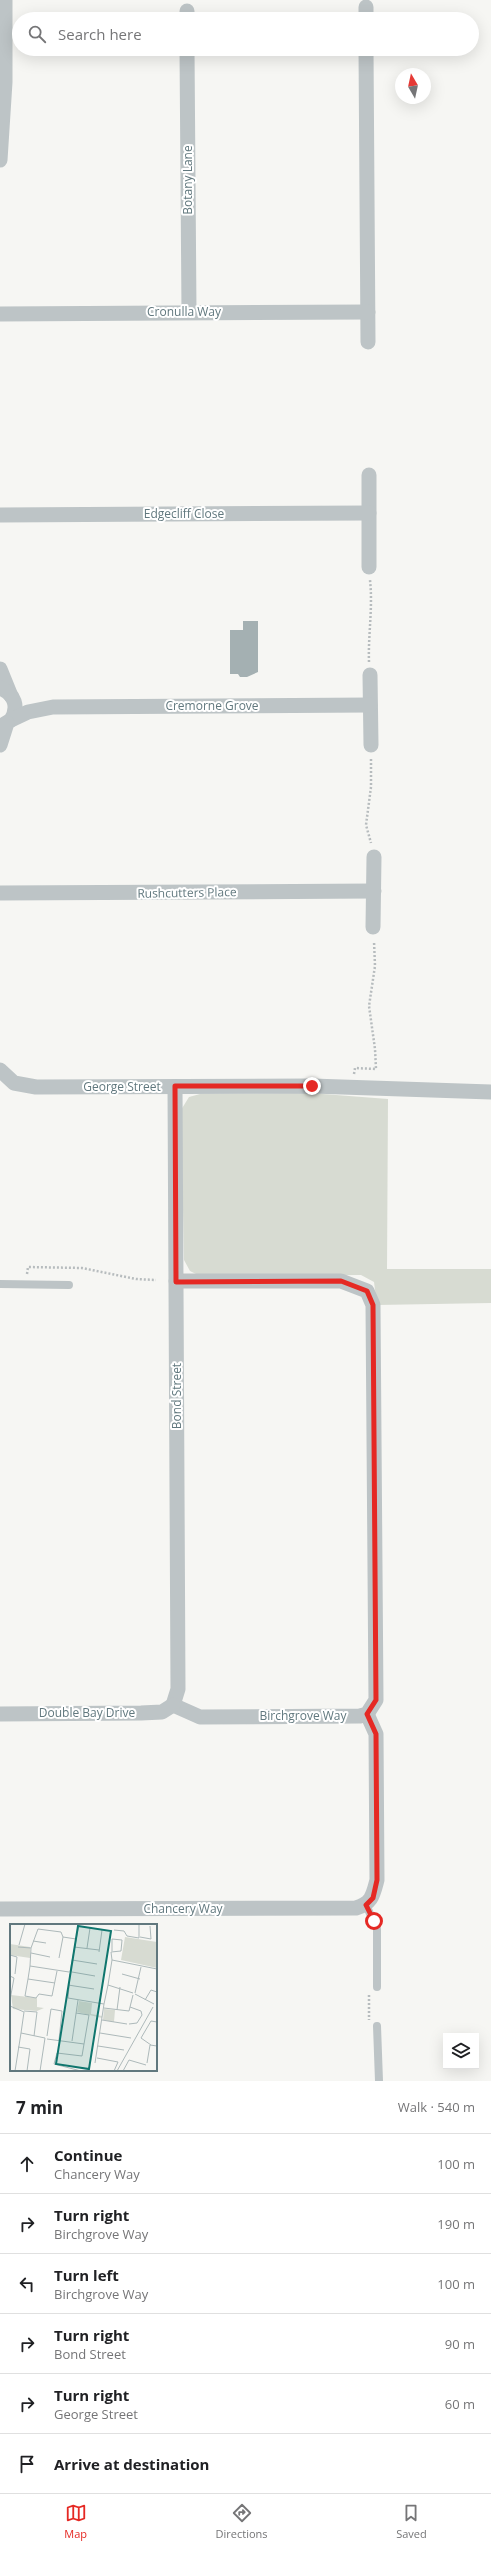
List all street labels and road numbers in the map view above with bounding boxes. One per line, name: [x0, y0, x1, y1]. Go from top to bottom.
street label: Botany Lane: [179, 145, 196, 215]
street label: Cronulla Way: [147, 303, 222, 320]
street label: Edgecliff Close: [144, 505, 225, 522]
street label: Cremorne Grove: [165, 697, 259, 714]
street label: Rushcutters Place: [137, 883, 237, 902]
street label: George Street: [83, 1078, 161, 1095]
street label: Bond Street: [168, 1363, 185, 1429]
street label: Double Bay Drive: [39, 1704, 135, 1721]
street label: Birchgrove Way: [259, 1707, 348, 1724]
street label: Chancery Way: [143, 1900, 224, 1917]

